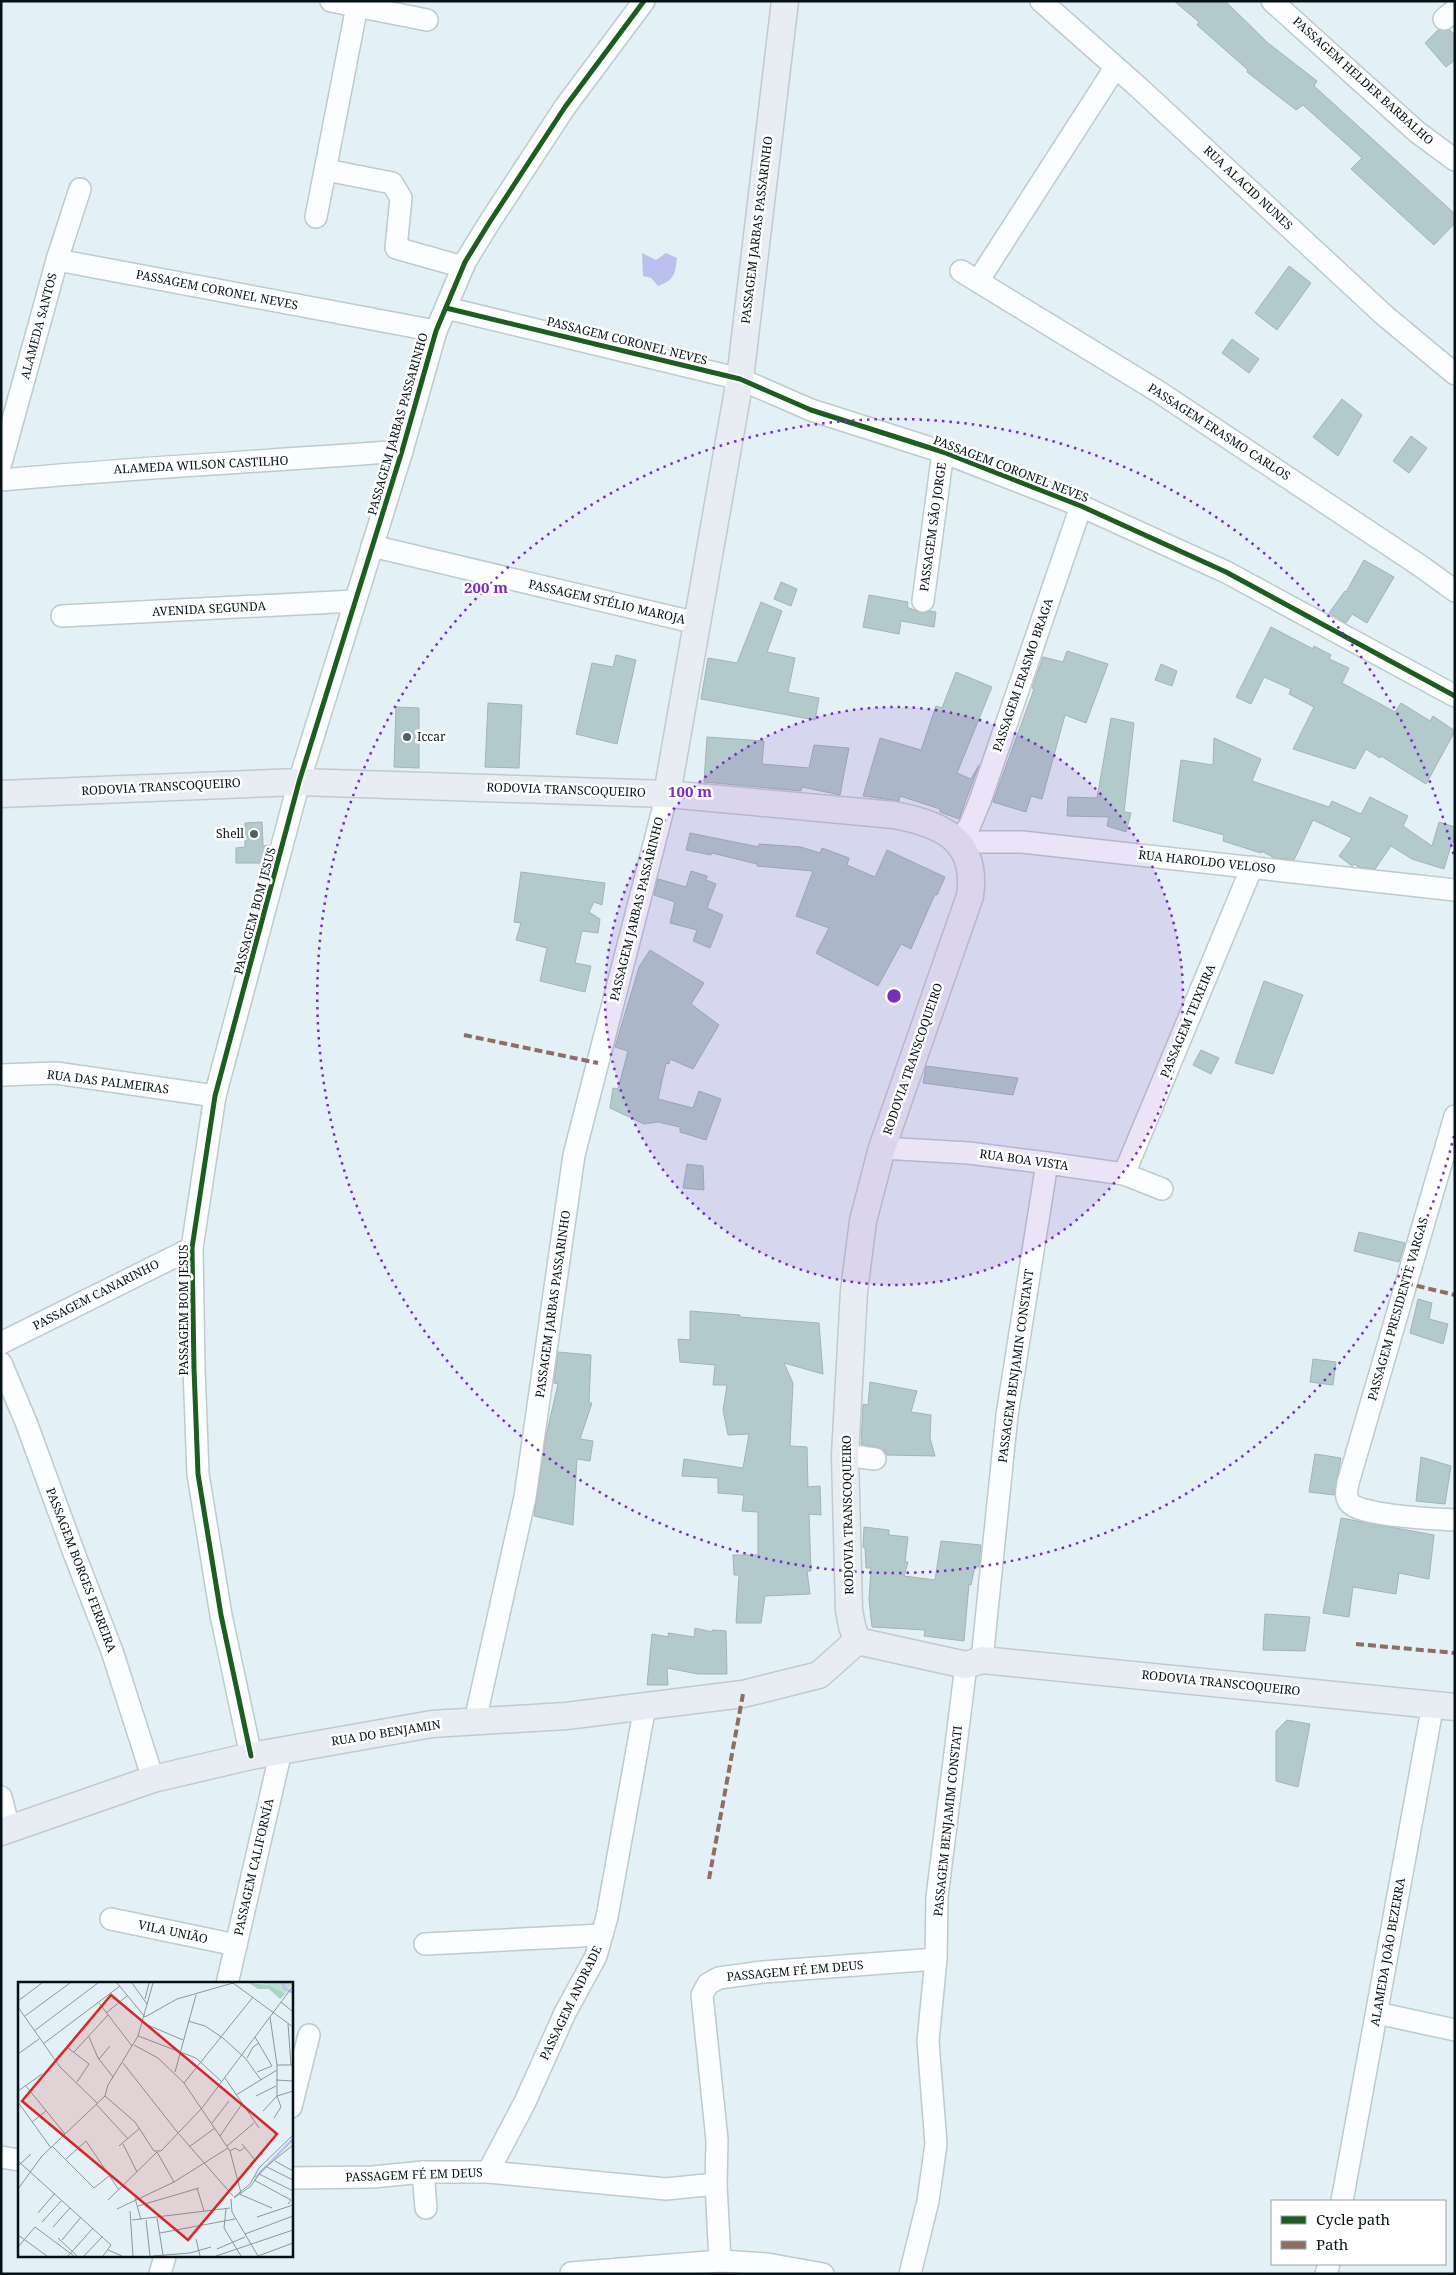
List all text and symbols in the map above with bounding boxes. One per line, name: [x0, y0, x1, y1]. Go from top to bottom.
street label: PASSAGEM HELDER BARBALHO: [1289, 13, 1438, 149]
street label: PASSAGEM JARBAS PASSARINHO: [737, 135, 776, 325]
street label: RUA ALACID NUNES: [1200, 142, 1297, 234]
street label: PASSAGEM CORONEL NEVES: [134, 265, 300, 314]
street label: ALAMEDA SANTOS: [16, 271, 61, 381]
street label: PASSAGEM CORONEL NEVES: [545, 312, 709, 369]
street label: PASSAGEM JARBAS PASSARINHO: [363, 331, 432, 517]
street label: PASSAGEM ERASMO CARLOS: [1145, 379, 1294, 484]
street label: PASSAGEM CORONEL NEVES: [931, 431, 1091, 506]
street label: ALAMEDA WILSON CASTILHO: [113, 451, 289, 478]
street label: PASSAGEM SÃO JORGE: [915, 461, 950, 592]
street label: PASSAGEM STÉLIO MAROJA: [527, 575, 688, 628]
text: 200 m: [464, 577, 508, 597]
street label: PASSAGEM ERASMO BRAGA: [988, 595, 1057, 754]
street label: AVENIDA SEGUNDA: [152, 597, 267, 620]
place label: Iccar: [417, 728, 446, 745]
marker: Iccar: [401, 731, 413, 743]
street label: RODOVIA TRANSCOQUEIRO: [81, 774, 241, 799]
street label: RODOVIA TRANSCOQUEIRO: [486, 778, 646, 801]
text: 100 m: [668, 781, 712, 801]
street label: PASSAGEM JARBAS PASSARINHO: [605, 815, 668, 1003]
place label: Shell: [216, 825, 244, 842]
marker: Shell: [248, 828, 260, 840]
street label: PASSAGEM BOM JESUS: [229, 845, 280, 976]
street label: RUA HAROLDO VELOSO: [1138, 846, 1277, 877]
street label: PASSAGEM TEIXEIRA: [1156, 961, 1219, 1080]
street label: RODOVIA TRANSCOQUEIRO: [879, 981, 947, 1137]
centre of rings: [885, 987, 903, 1005]
street label: RUA DAS PALMEIRAS: [46, 1066, 170, 1097]
street label: RUA BOA VISTA: [978, 1145, 1070, 1174]
street label: PASSAGEM JARBAS PASSARINHO: [531, 1209, 574, 1399]
street label: PASSAGEM PRESIDENTE VARGAS: [1363, 1215, 1432, 1403]
street label: PASSAGEM BOM JESUS: [175, 1244, 192, 1376]
street label: PASSAGEM CANARINHO: [30, 1255, 162, 1334]
street label: PASSAGEM BENJAMIN CONSTANT: [994, 1268, 1038, 1464]
street label: RODOVIA TRANSCOQUEIRO: [838, 1435, 857, 1595]
street label: PASSAGEM BORGES FERREIRA: [42, 1485, 121, 1655]
street label: RODOVIA TRANSCOQUEIRO: [1141, 1666, 1301, 1699]
street label: RUA DO BENJAMIN: [330, 1715, 442, 1750]
street label: PASSAGEM BENJAMIM CONSTATI: [929, 1725, 966, 1917]
street label: PASSAGEM CALIFORNÍA: [229, 1796, 278, 1937]
street label: ALAMEDA JOÃO BEZERRA: [1366, 1876, 1409, 2027]
street label: VILA UNIÃO: [137, 1916, 210, 1947]
street label: PASSAGEM ANDRADE: [535, 1943, 606, 2063]
street label: PASSAGEM FÉ EM DEUS: [726, 1956, 864, 1985]
inset map: [18, 1982, 292, 2258]
street label: PASSAGEM FÉ EM DEUS: [345, 2164, 483, 2185]
legend: [1271, 2200, 1446, 2265]
text: Cycle path: [1316, 2209, 1391, 2229]
text: Path: [1316, 2234, 1349, 2254]

